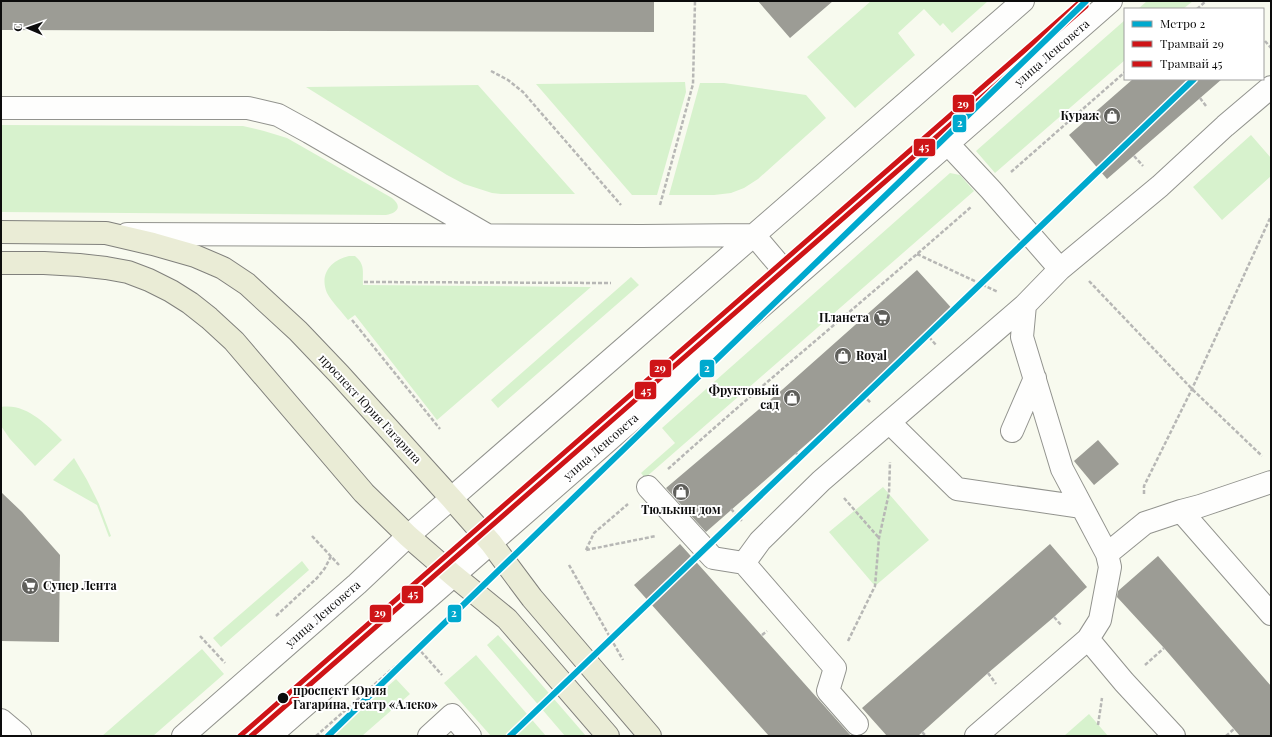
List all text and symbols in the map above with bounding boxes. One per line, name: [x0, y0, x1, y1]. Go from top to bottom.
north arrow: [8, 8, 48, 48]
legend: [1124, 8, 1264, 80]
street label: улица Ленсовета: [1010, 15, 1092, 90]
text: Метро 2: [1160, 15, 1205, 31]
text: С: [10, 23, 25, 32]
text: Трамвай 29: [1160, 35, 1224, 51]
text: Трамвай 45: [1160, 55, 1223, 71]
line badge: 29: [952, 94, 975, 113]
text: 29: [957, 96, 969, 111]
shop icon: Кураж: [1102, 106, 1122, 126]
place label: Кураж: [1060, 107, 1099, 123]
line badge: 2: [952, 114, 967, 133]
text: 2: [957, 115, 963, 130]
line badge: 45: [913, 138, 936, 157]
text: 45: [919, 139, 929, 154]
supermarket icon: Планета: [872, 308, 892, 328]
place label: Планета: [819, 309, 870, 325]
shop icon: Royal: [833, 346, 853, 366]
place label: Royal: [856, 347, 887, 363]
street label: проспект Юрия Гагарина: [316, 350, 426, 466]
line badge: 29: [649, 359, 672, 378]
line badge: 2: [699, 359, 715, 378]
text: 29: [654, 360, 666, 375]
text: 2: [704, 360, 710, 375]
line badge: 45: [634, 381, 657, 400]
place label: Фруктовый сад: [709, 382, 779, 412]
text: 45: [641, 383, 651, 398]
shop icon: Фруктовый сад: [782, 388, 802, 408]
street label: улица Ленсовета: [559, 409, 641, 484]
shop icon: Тюлькин дом: [671, 482, 691, 502]
place label: Тюлькин дом: [641, 501, 721, 517]
supermarket icon: Супер Лента: [20, 576, 40, 596]
street label: улица Ленсовета: [281, 576, 363, 651]
place label: Супер Лента: [43, 577, 117, 593]
line badge: 45: [401, 585, 424, 604]
text: 45: [408, 586, 418, 601]
line badge: 29: [369, 604, 392, 623]
line badge: 2: [447, 604, 462, 623]
text: 29: [374, 605, 386, 620]
text: 2: [451, 605, 457, 620]
place label: проспект Юрия Гагарина, театр «Алеко»: [293, 682, 438, 712]
marker: проспект Юрия Гагарина, театр «Алеко»: [276, 691, 290, 705]

